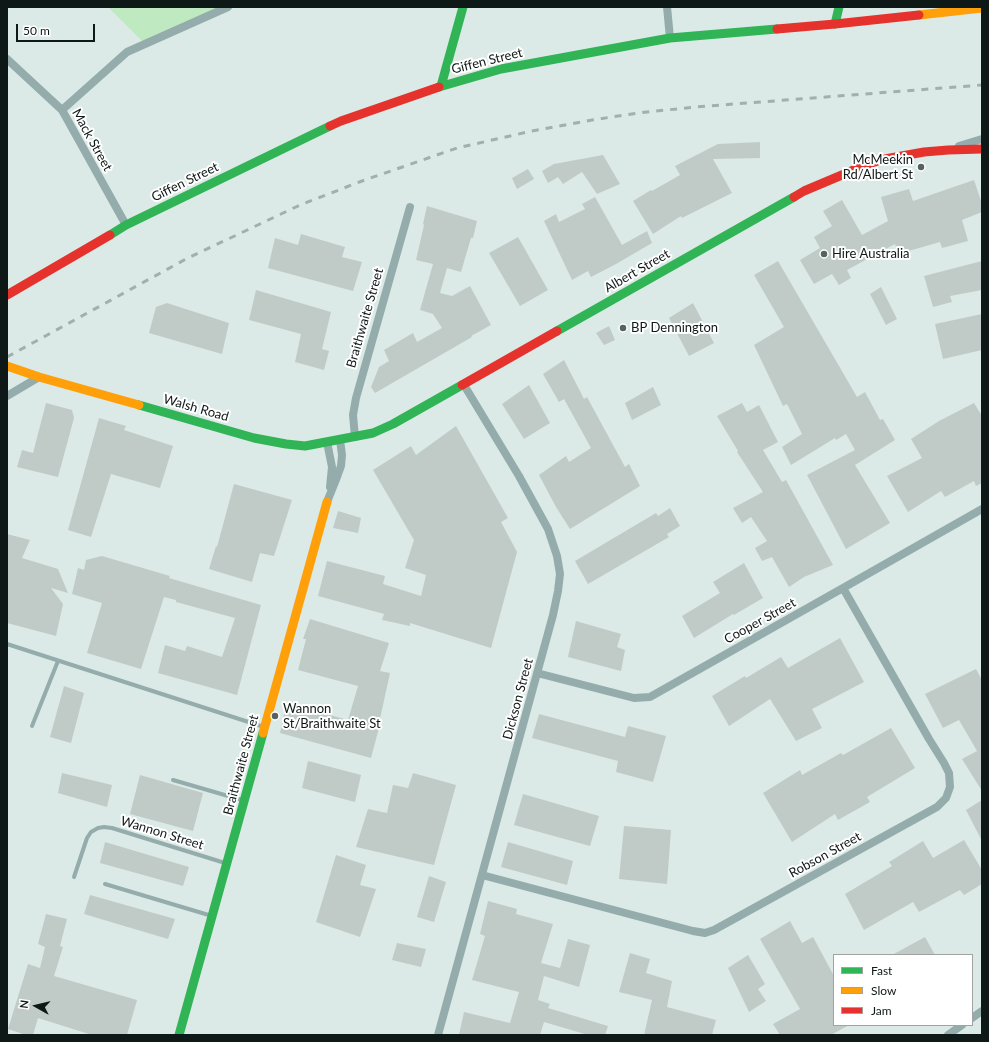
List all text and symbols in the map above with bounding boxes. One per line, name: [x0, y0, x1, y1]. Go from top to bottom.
scale bar: [18, 16, 97, 42]
text: 50 m: [23, 23, 50, 38]
street label: Giffen Street: [450, 45, 524, 77]
street label: Mack Street: [69, 106, 115, 174]
place label: McMeekin Rd/Albert St: [843, 152, 913, 183]
street label: Giffen Street: [149, 159, 221, 205]
marker: McMeekin Rd/Albert St: [916, 162, 926, 172]
street label: Albert Street: [602, 246, 672, 296]
place label: Hire Australia: [832, 246, 910, 262]
marker: Hire Australia: [819, 249, 829, 259]
street label: Braithwaite Street: [343, 266, 387, 370]
place label: BP Dennington: [631, 320, 718, 336]
marker: BP Dennington: [618, 323, 628, 333]
street label: Walsh Road: [162, 391, 230, 425]
street label: Cooper Street: [721, 595, 799, 647]
street label: Dickson Street: [500, 657, 536, 741]
place label: Wannon St/Braithwaite St: [283, 701, 381, 732]
marker: Wannon St/Braithwaite St: [270, 711, 280, 721]
street label: Braithwaite Street: [220, 713, 262, 817]
street label: Wannon Street: [119, 813, 205, 853]
street label: Robson Street: [786, 829, 864, 881]
legend: [833, 954, 973, 1026]
text: Fast: [871, 963, 892, 978]
text: Slow: [871, 983, 896, 998]
north arrow: [16, 986, 56, 1026]
text: N: [17, 999, 31, 1009]
text: Jam: [871, 1003, 892, 1018]

